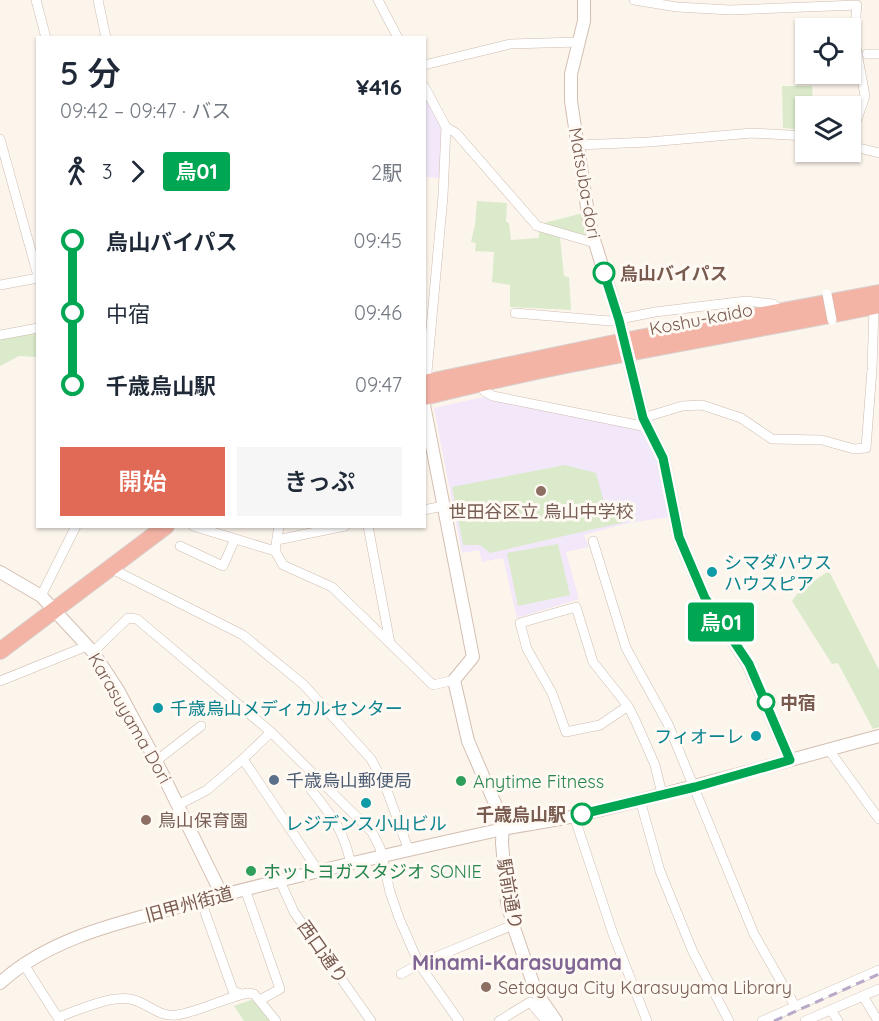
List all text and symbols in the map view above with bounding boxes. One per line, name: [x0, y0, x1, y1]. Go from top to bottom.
map controls: [795, 18, 861, 162]
button: locate: [795, 18, 861, 84]
text: 5 分: [60, 52, 121, 93]
text: ¥416: [356, 73, 402, 101]
button: layers: [795, 96, 861, 162]
text: 09:42 – 09:47 · バス: [60, 98, 231, 123]
street label: Matsuba-dori: [564, 126, 606, 240]
icon: walk: [60, 155, 93, 188]
icon: forward: [121, 155, 154, 188]
text: 烏01: [175, 158, 218, 184]
text: 3: [102, 159, 112, 184]
text: 2駅: [371, 160, 402, 185]
text: 烏山バイパス: [106, 228, 238, 256]
text: 09:45: [354, 228, 402, 253]
marker: 烏山バイパス: [593, 262, 615, 284]
place label: 烏山バイパス: [620, 262, 728, 285]
street label: Koshu-kaido: [647, 298, 755, 340]
text: 中宿: [106, 300, 150, 328]
text: 09:46: [354, 300, 402, 325]
text: 千歳烏山駅: [106, 372, 216, 400]
text: 09:47: [355, 372, 402, 397]
button: 開始: [60, 447, 225, 516]
button: きっぷ: [237, 447, 402, 516]
marker: 世田谷区立 烏山中学校: [534, 484, 548, 498]
place label: 世田谷区立 烏山中学校: [449, 500, 633, 523]
place label: シマダハウス ハウスピア: [724, 551, 832, 595]
marker: シマダハウス ハウスピア: [705, 565, 719, 579]
line badge: 烏01: [686, 602, 756, 642]
text: 烏01: [700, 609, 742, 635]
street label: Karasuyama Dori: [83, 648, 177, 788]
place label: 中宿: [780, 691, 816, 714]
marker: 中宿: [757, 693, 775, 711]
place label: 千歳烏山メディカルセンター: [170, 697, 403, 720]
marker: 千歳烏山メディカルセンター: [151, 701, 165, 715]
place label: フィオーレ: [654, 725, 744, 748]
marker: フィオーレ: [749, 729, 763, 743]
place label: 千歳烏山郵便局: [286, 769, 412, 792]
place label: Anytime Fitness: [473, 770, 604, 793]
marker: 千歳烏山郵便局: [267, 773, 281, 787]
marker: Anytime Fitness: [454, 774, 468, 788]
marker: レジデンス小山ビル: [359, 796, 373, 810]
place label: 千歳烏山駅: [476, 803, 566, 826]
marker: 千歳烏山駅: [571, 803, 593, 825]
place label: 鳥山保育園: [158, 809, 248, 832]
place label: レジデンス小山ビル: [285, 812, 447, 835]
marker: 鳥山保育園: [139, 813, 153, 827]
street label: 駅前通り: [492, 857, 528, 931]
place label: ホットヨガスタジオ SONIE: [263, 860, 482, 883]
marker: ホットヨガスタジオ SONIE: [244, 864, 258, 878]
street label: 旧甲州街道: [143, 881, 235, 927]
street label: 西口通り: [293, 916, 353, 988]
district label: Minami-Karasuyama: [412, 949, 622, 975]
place label: Setagaya City Karasuyama Library: [498, 976, 792, 999]
marker: Setagaya City Karasuyama Library: [479, 980, 493, 994]

